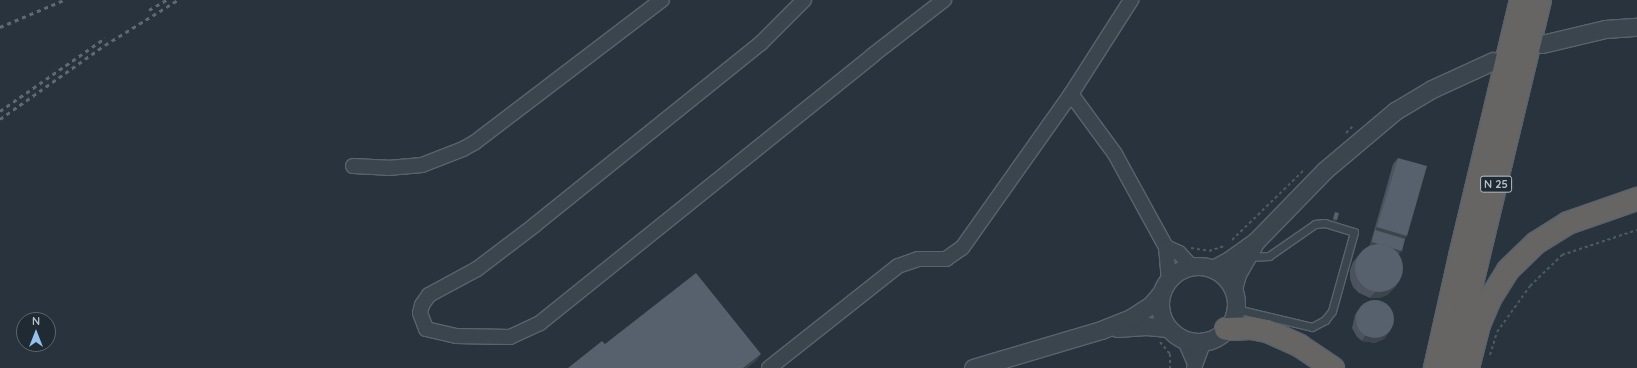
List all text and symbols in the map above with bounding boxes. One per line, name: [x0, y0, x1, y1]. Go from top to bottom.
road number: N 25: [1480, 175, 1512, 193]
north arrow: [16, 312, 56, 352]
text: N: [32, 314, 40, 328]

